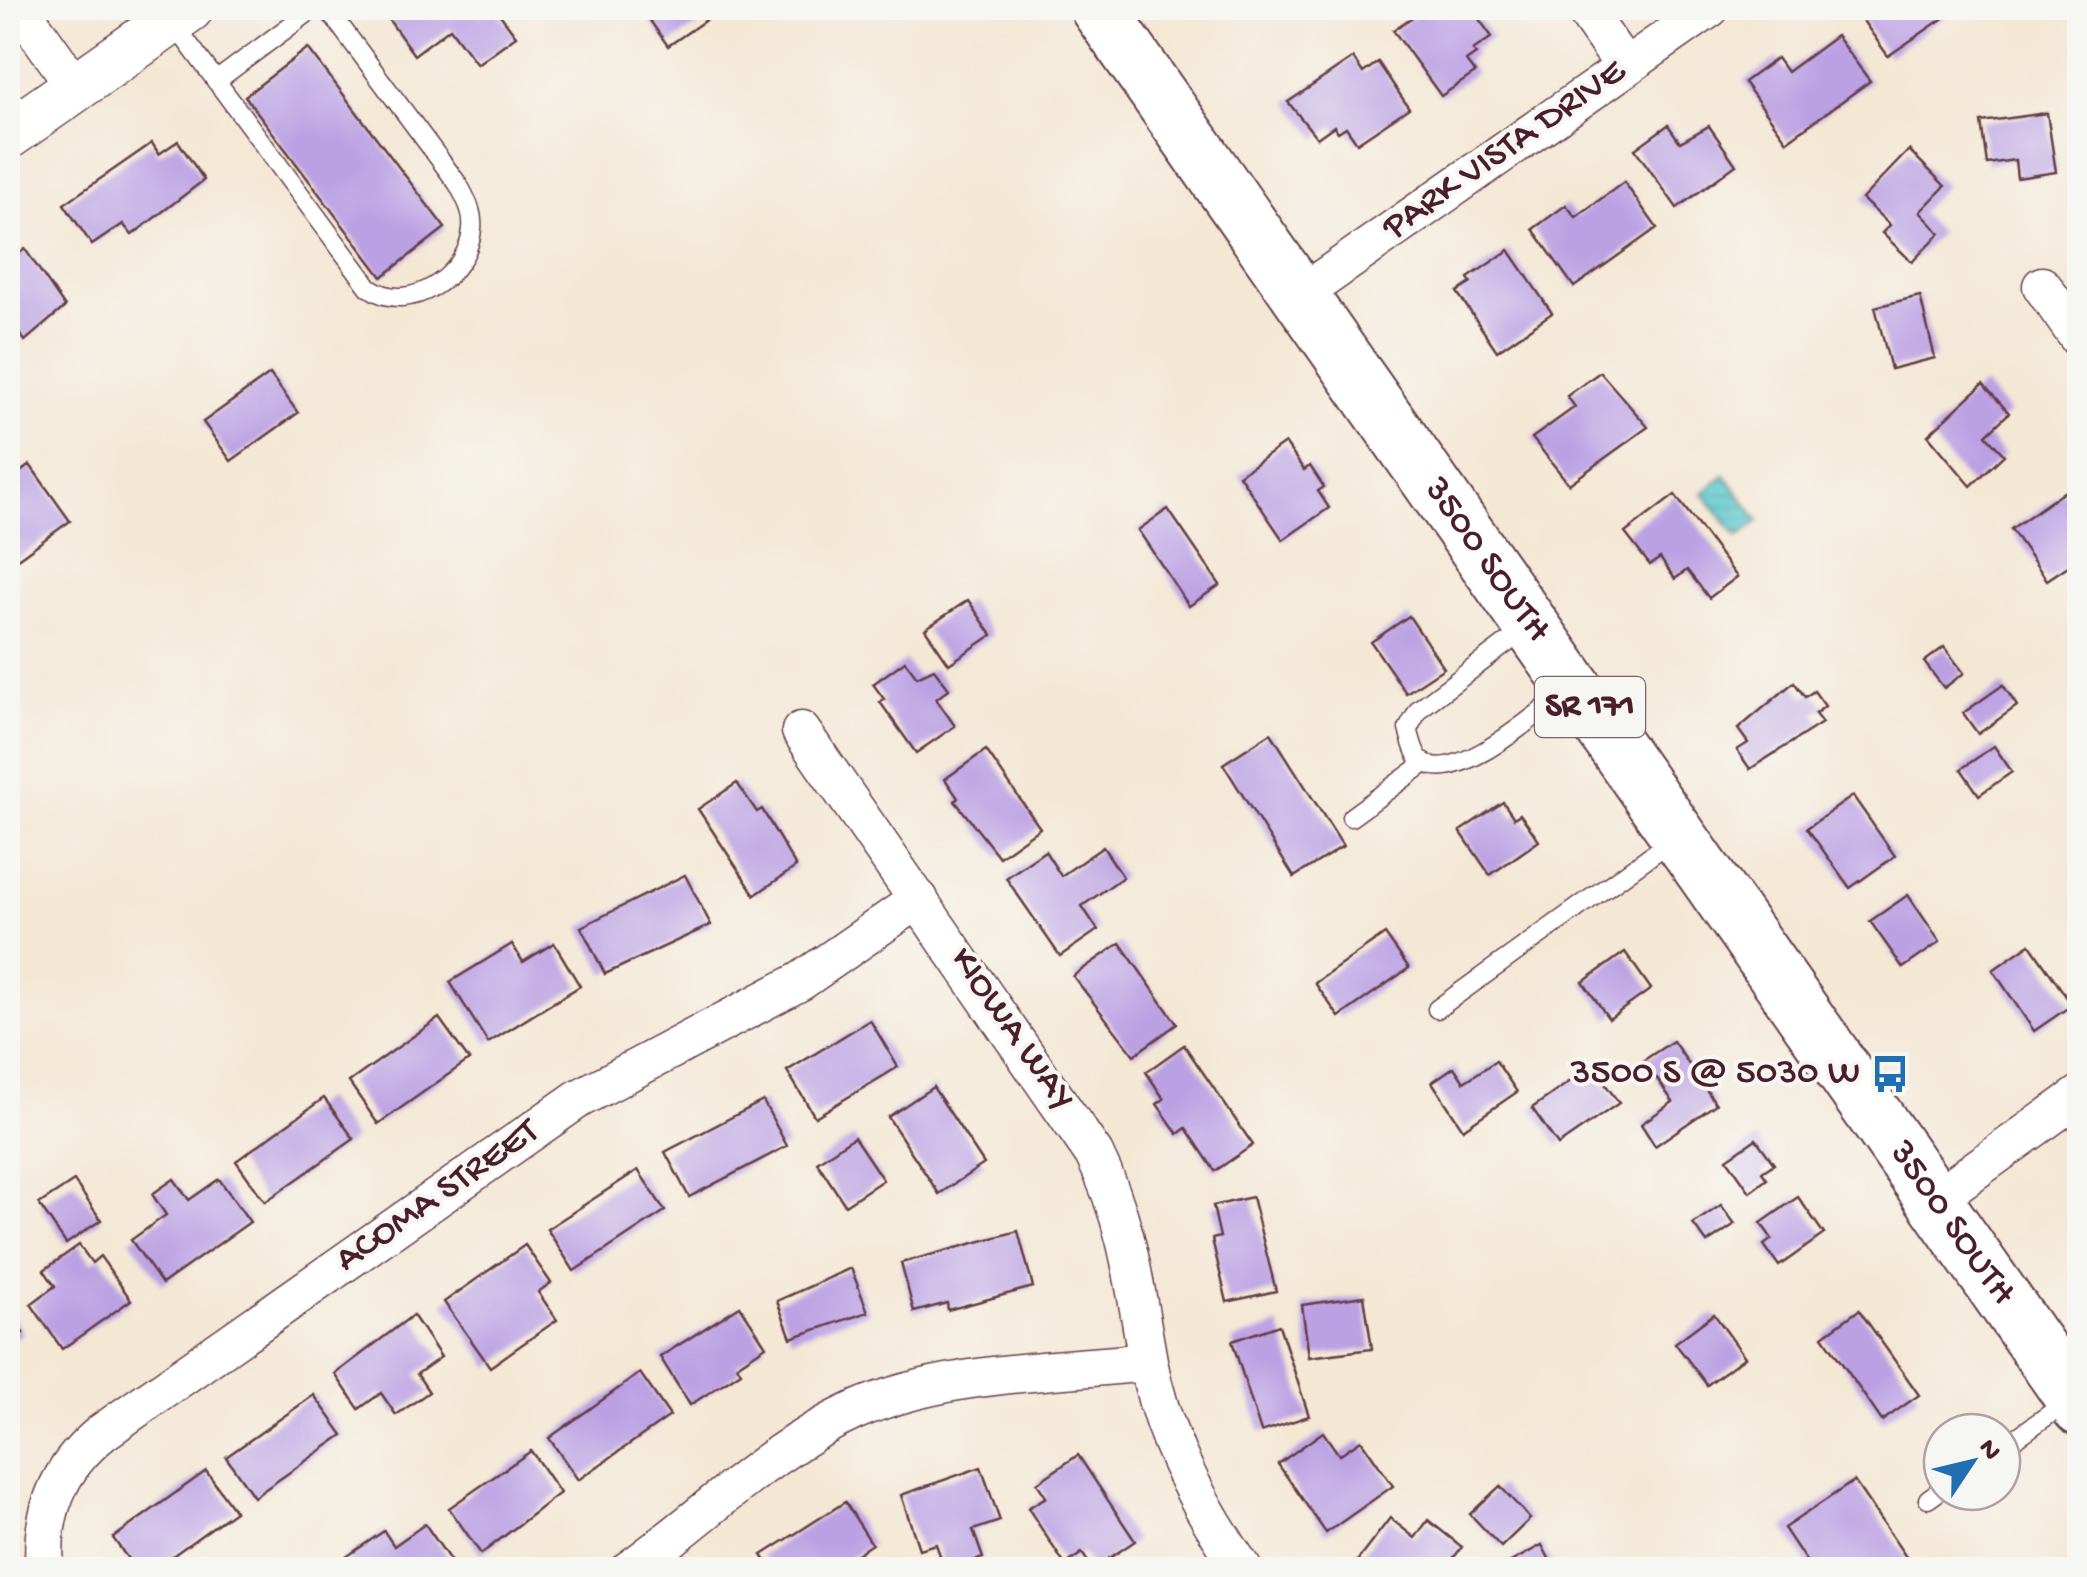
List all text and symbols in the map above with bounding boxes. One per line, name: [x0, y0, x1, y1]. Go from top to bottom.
street label: PARK VISTA DRIVE: [1375, 50, 1636, 252]
street label: 3500 SOUTH: [1412, 469, 1559, 652]
road number: SR 171: [1535, 677, 1645, 737]
street label: KIOWA WAY: [939, 940, 1083, 1120]
place label: 3500 S @ 5030 W: [1570, 1052, 1860, 1096]
bus stop icon: 3500 S @ 5030 W: [1869, 1053, 1911, 1095]
street label: ACOMA STREET: [328, 1110, 549, 1283]
street label: 3500 SOUTH: [1877, 1132, 2024, 1315]
north arrow: [1922, 1412, 2022, 1512]
text: N: [1970, 1433, 2008, 1467]

